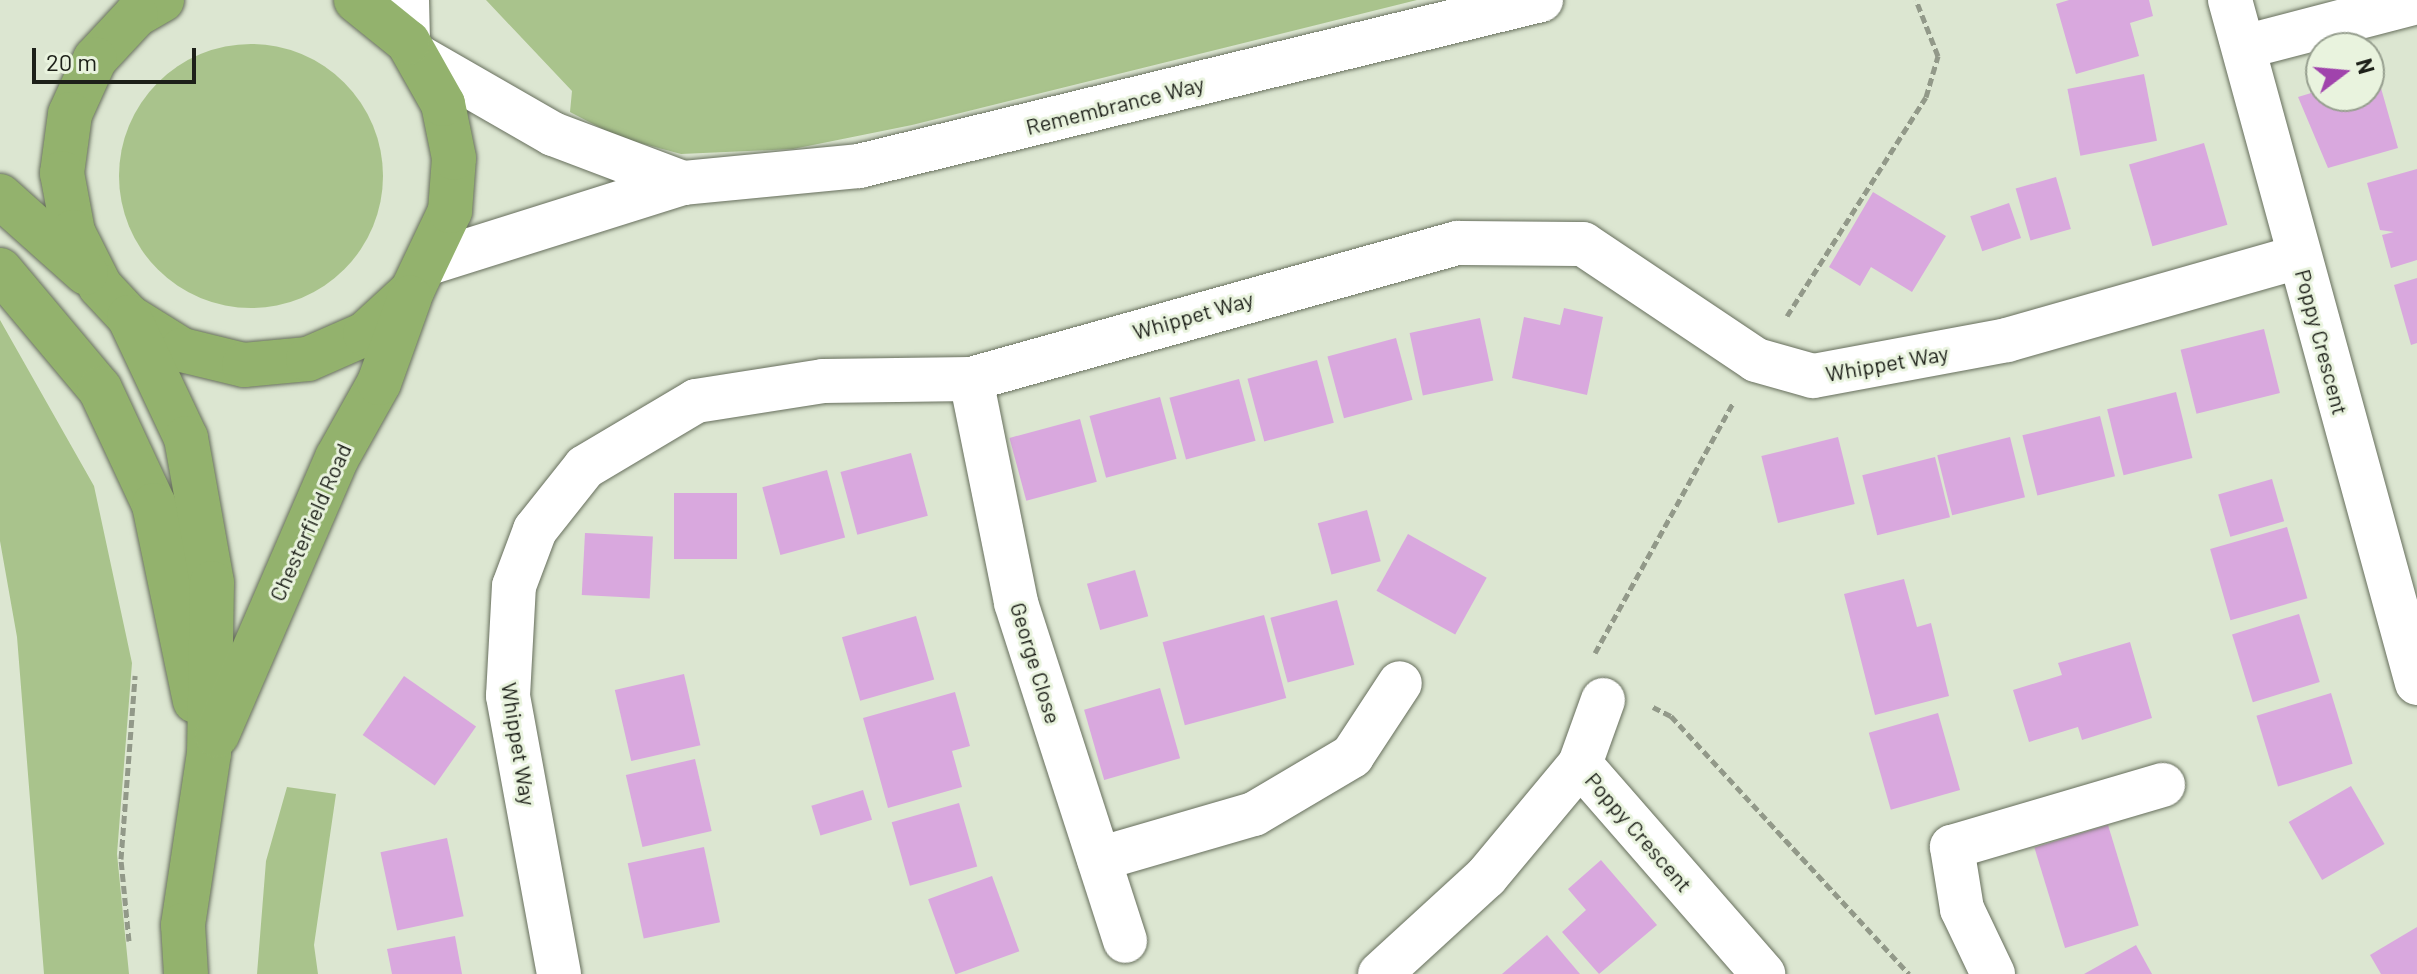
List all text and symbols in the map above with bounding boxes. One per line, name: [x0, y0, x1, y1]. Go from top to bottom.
scale bar: [36, 32, 200, 82]
north arrow: [2305, 32, 2385, 112]
text: 20 m: [46, 47, 97, 76]
text: N: [2352, 55, 2381, 77]
street label: Remembrance Way: [1023, 70, 1207, 140]
street label: Poppy Crescent: [2290, 266, 2354, 418]
street label: Whippet Way: [1130, 285, 1256, 345]
street label: Whippet Way: [1823, 339, 1951, 387]
street label: Chesterfield Road: [263, 439, 357, 605]
street label: George Close: [1005, 599, 1067, 727]
street label: Whippet Way: [496, 680, 542, 808]
street label: Poppy Crescent: [1580, 767, 1698, 897]

